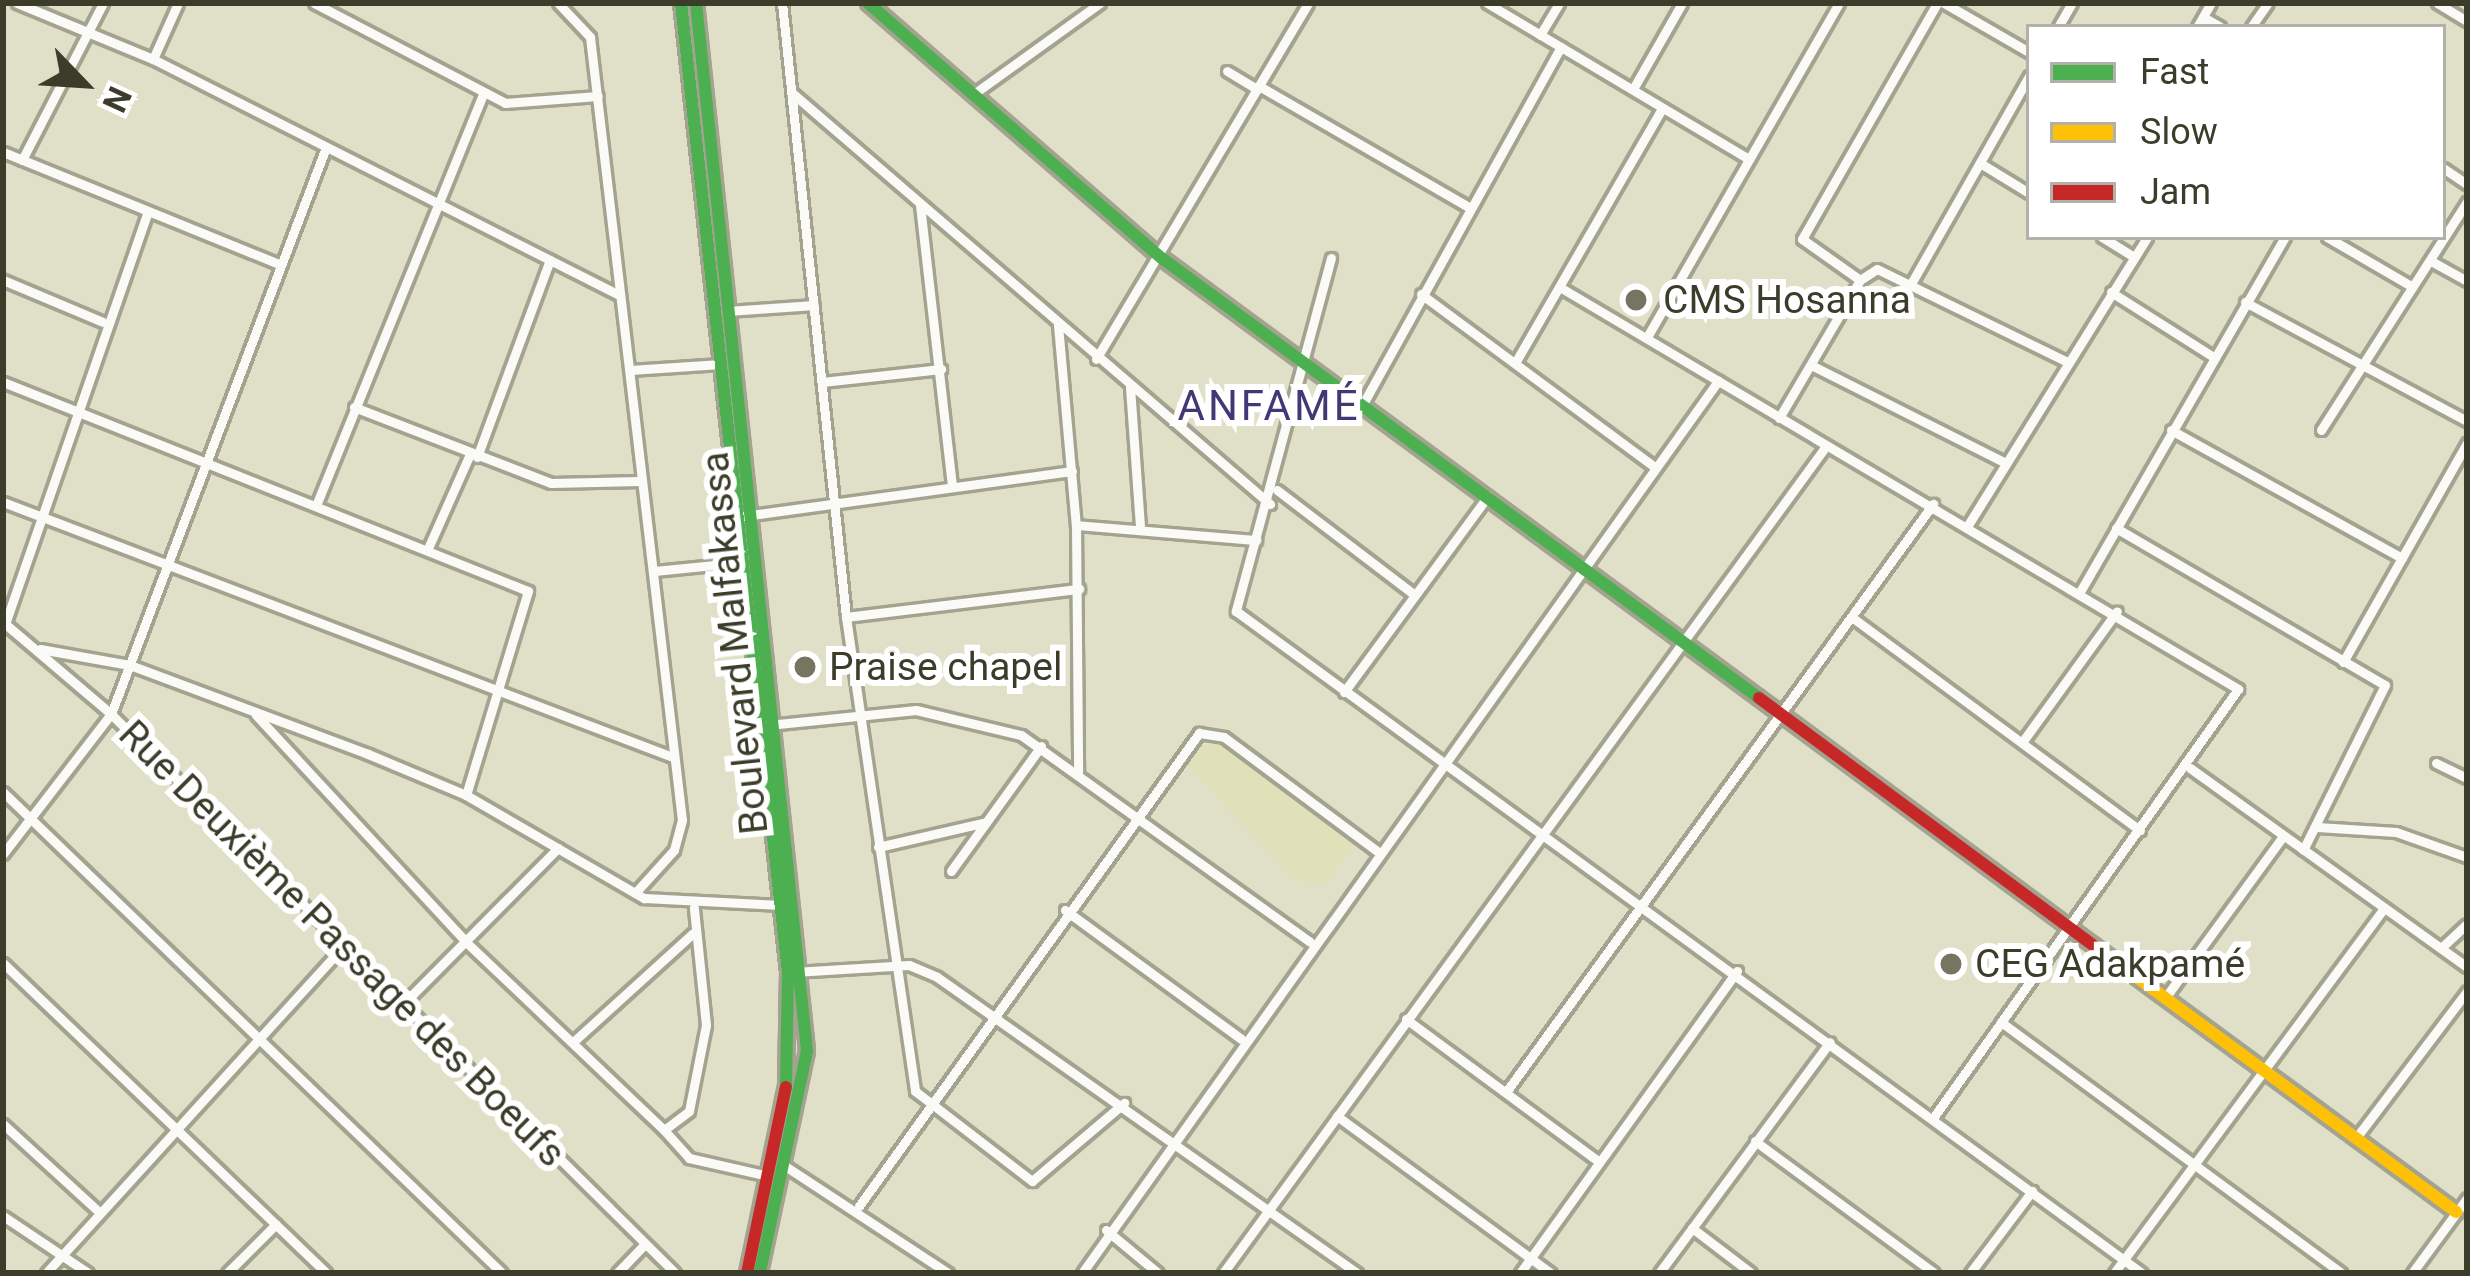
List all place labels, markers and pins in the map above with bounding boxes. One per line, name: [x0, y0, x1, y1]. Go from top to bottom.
place label: CMS Hosanna: [1663, 277, 1911, 323]
marker: CMS Hosanna: [1620, 284, 1652, 316]
place label: Praise chapel: [829, 644, 1062, 690]
marker: Praise chapel: [792, 654, 818, 680]
place label: CEG Adakpamé: [1975, 941, 2245, 987]
marker: CEG Adakpamé: [1938, 951, 1964, 977]

